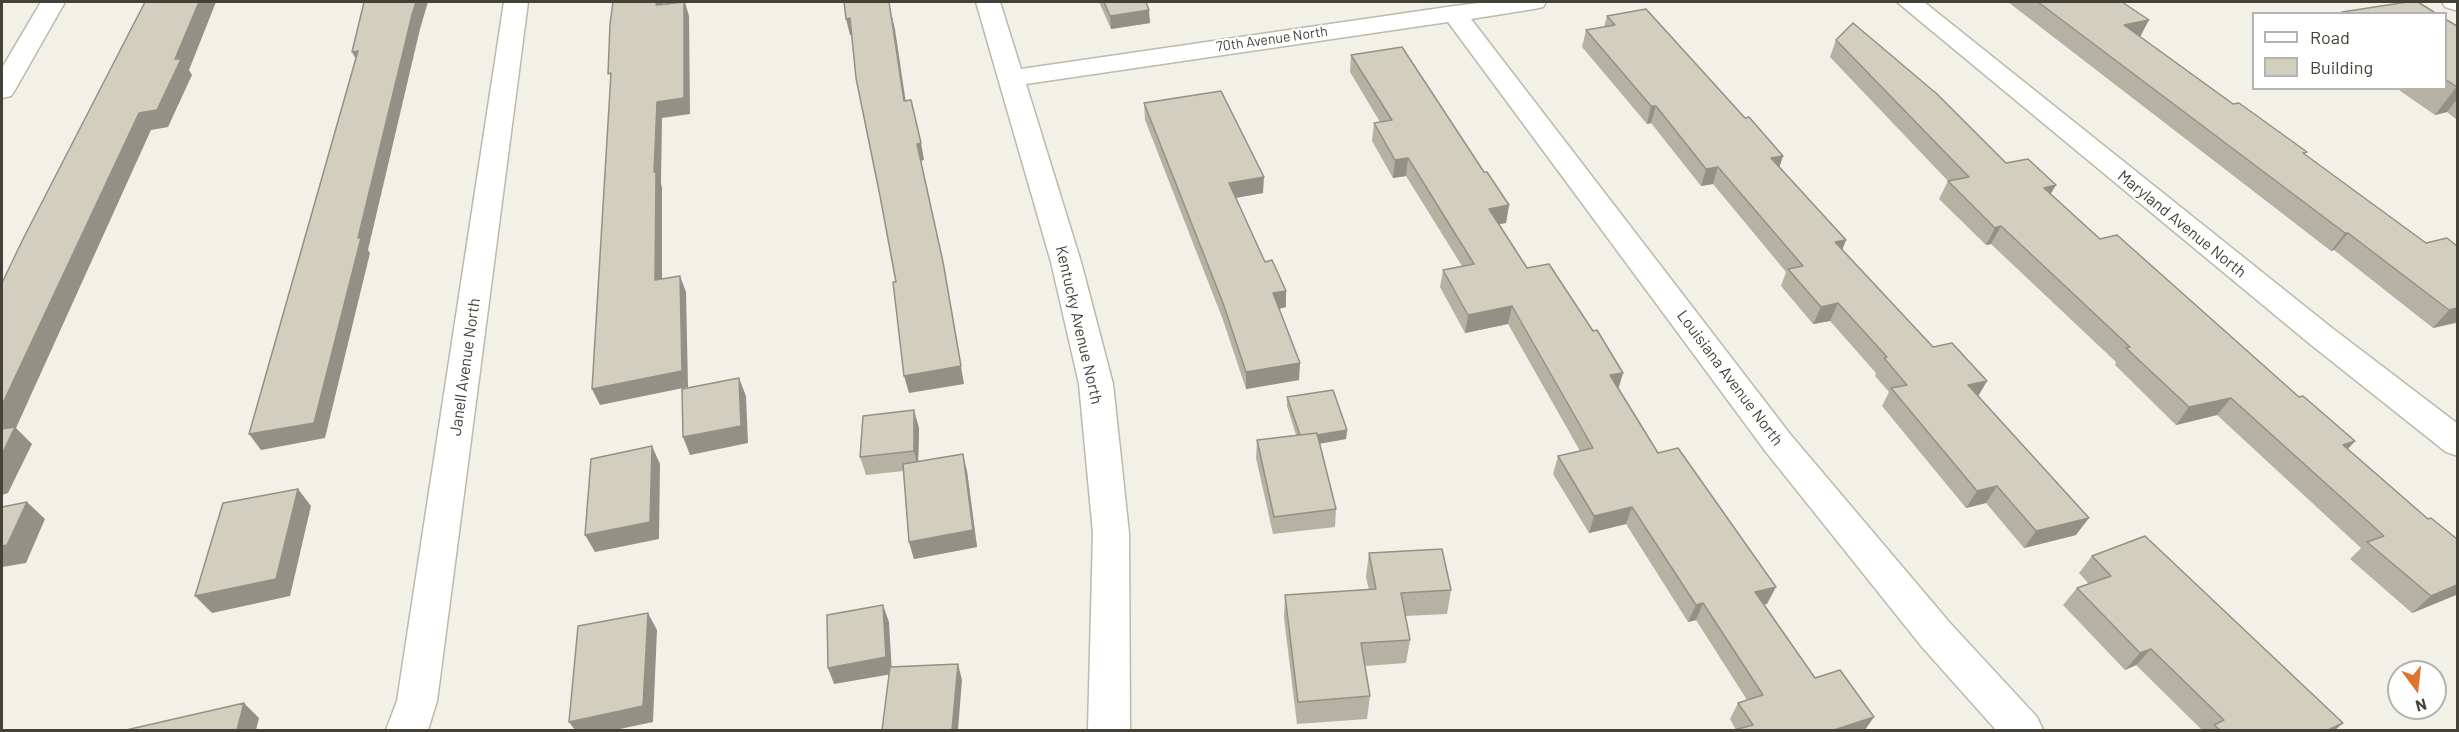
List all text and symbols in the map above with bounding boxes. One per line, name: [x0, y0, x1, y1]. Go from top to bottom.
legend: [2252, 12, 2447, 90]
street label: 70th Avenue North: [1215, 23, 1329, 55]
text: Road: [2310, 26, 2350, 48]
text: Building: [2310, 56, 2373, 78]
street label: Maryland Avenue North: [2114, 166, 2250, 282]
street label: Kentucky Avenue North: [1051, 244, 1107, 406]
street label: Janell Avenue North: [446, 297, 484, 437]
street label: Louisiana Avenue North: [1673, 307, 1787, 449]
north arrow: [2387, 660, 2447, 720]
text: N: [2414, 695, 2429, 716]

